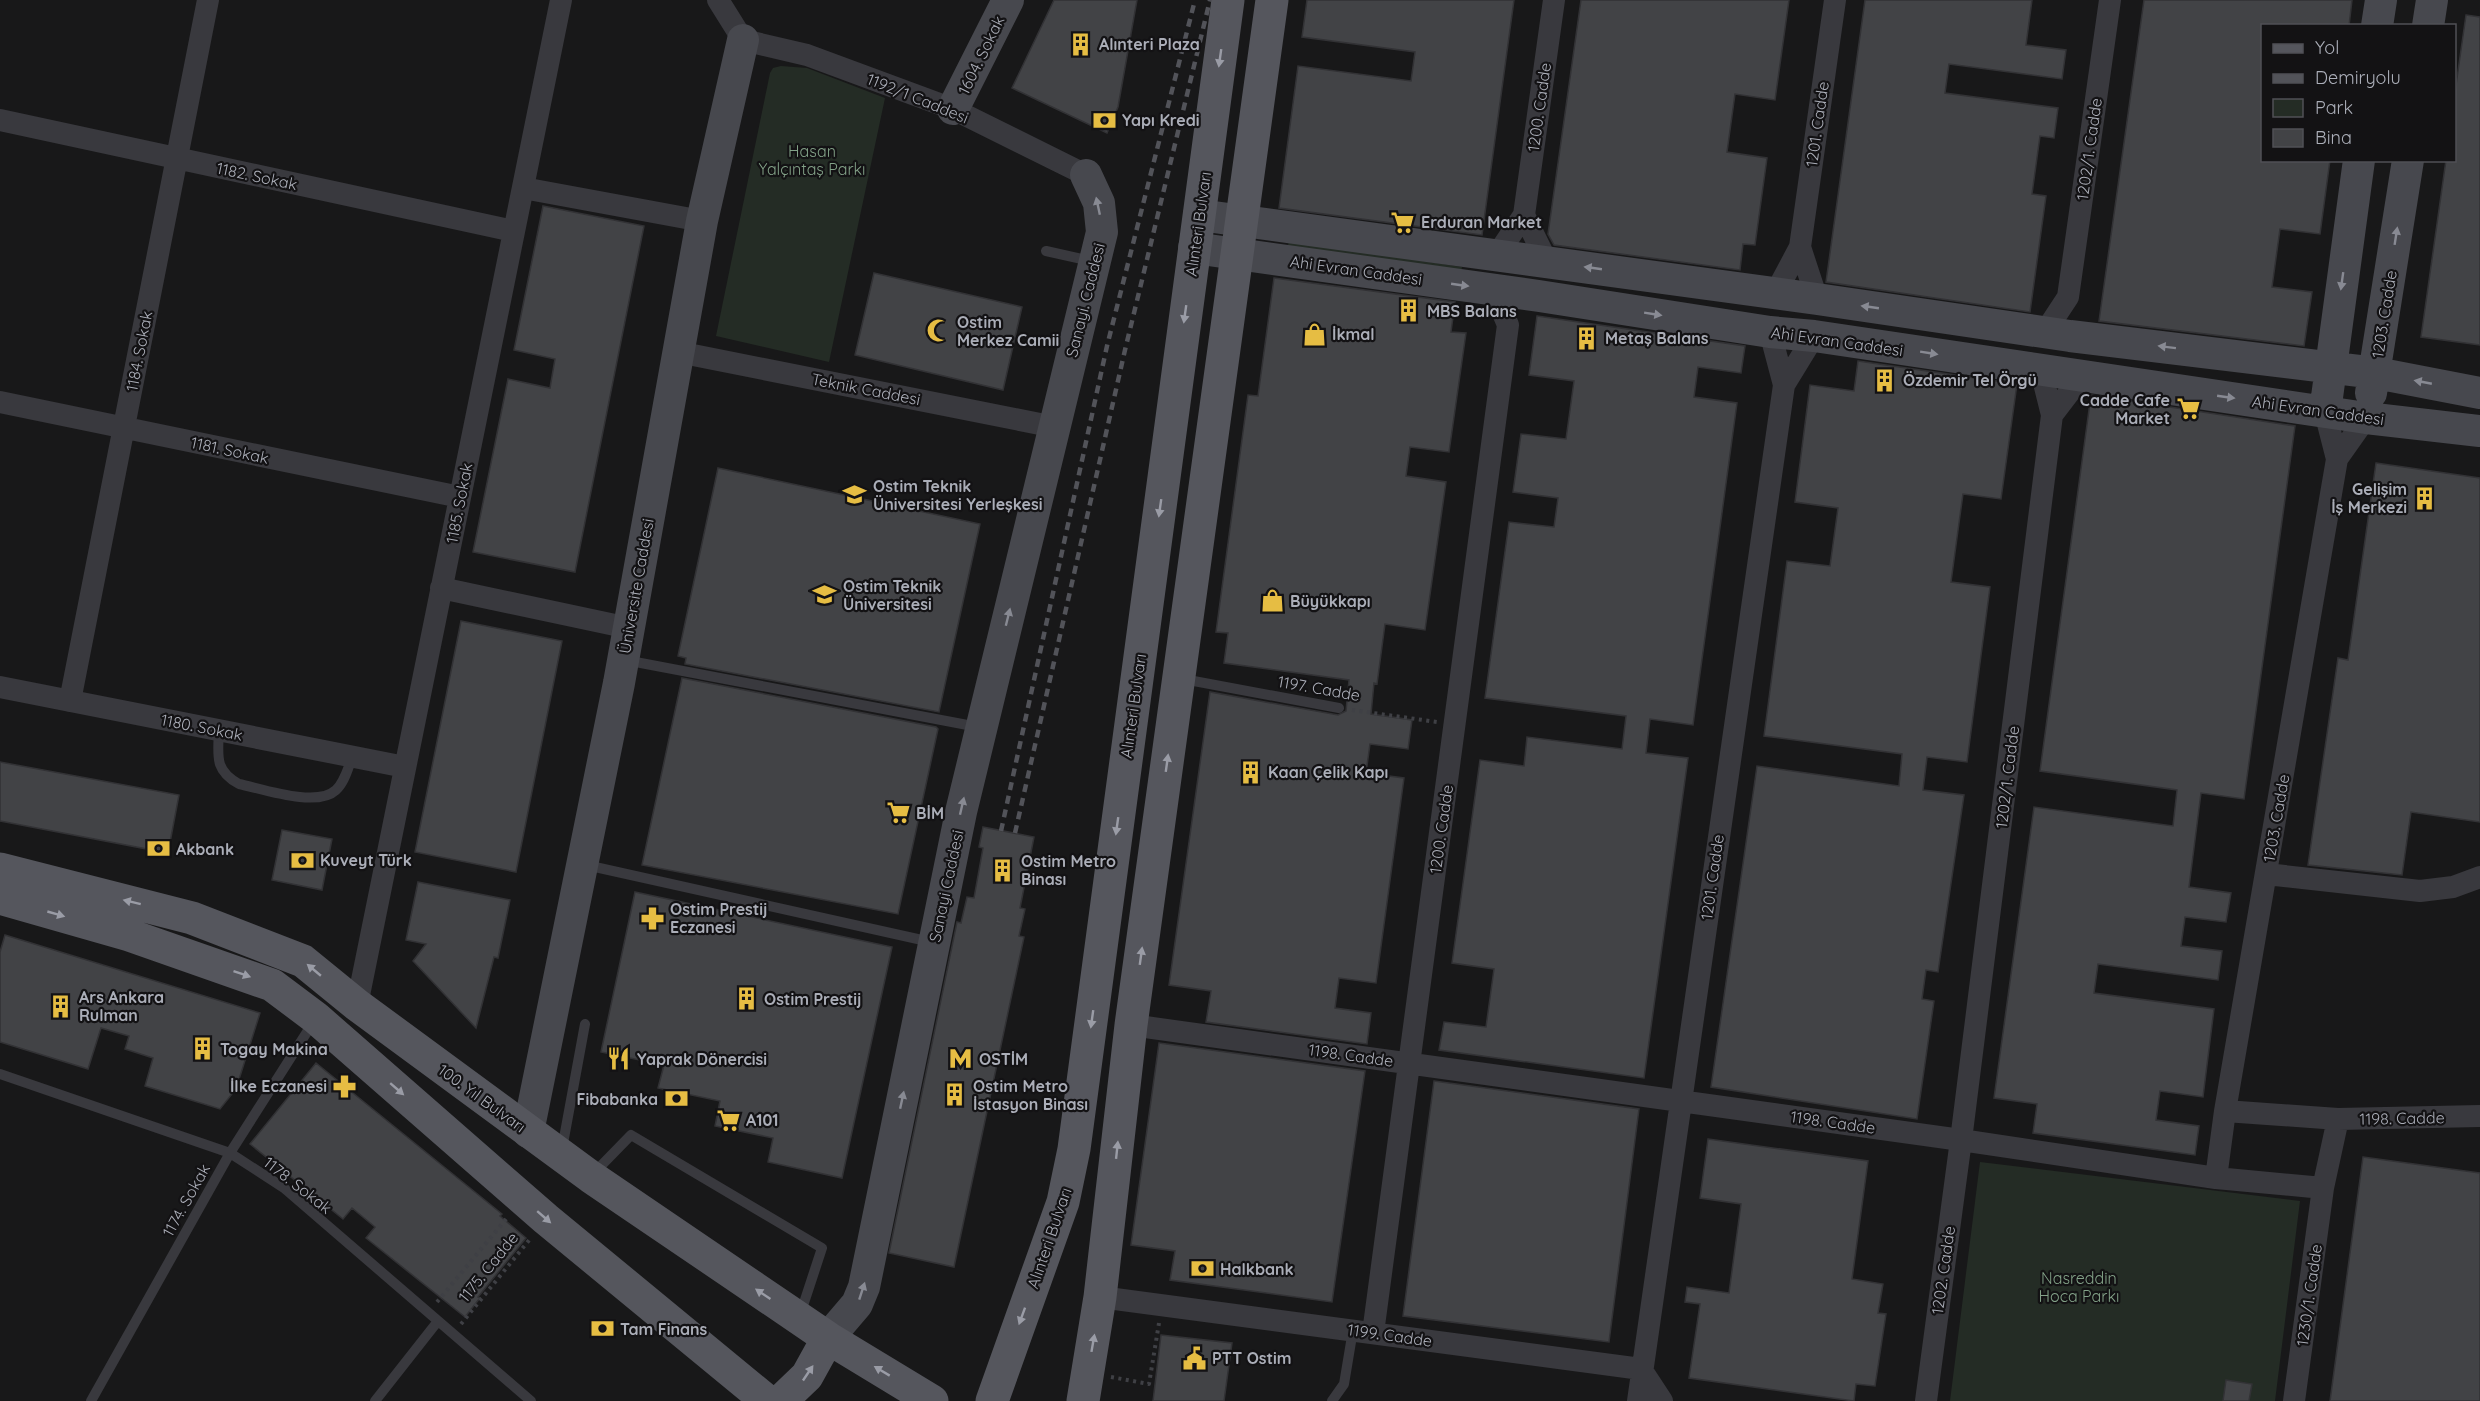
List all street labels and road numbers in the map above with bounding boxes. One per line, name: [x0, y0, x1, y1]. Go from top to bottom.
street label: 1604. Sokak: [953, 12, 1009, 98]
street label: 1200. Cadde: [1523, 61, 1555, 153]
street label: 1192/1 Caddesi: [864, 69, 972, 127]
street label: 1201. Cadde: [1801, 80, 1833, 168]
street label: 1202/1. Cadde: [2072, 96, 2106, 202]
street label: 1182. Sokak: [215, 158, 299, 194]
street label: Alınteri Bulvarı: [1181, 170, 1215, 278]
street label: Sanayi. Caddesi: [1061, 241, 1109, 359]
street label: Ahi Evran Caddesi: [1289, 251, 1423, 289]
street label: 1203. Cadde: [2367, 269, 2401, 359]
street label: 1184. Sokak: [121, 309, 157, 393]
street label: Ahi Evran Caddesi: [1770, 322, 1904, 360]
street label: Teknik Caddesi: [810, 369, 922, 409]
street label: Ahi Evran Caddesi: [2251, 391, 2385, 429]
street label: 1181. Sokak: [189, 432, 271, 468]
street label: 1185. Sokak: [441, 461, 477, 545]
street label: Üniversite Caddesi: [614, 517, 658, 655]
street label: Alınteri Bulvarı: [1116, 652, 1150, 760]
street label: 1197. Cadde: [1276, 671, 1362, 705]
street label: 1180. Sokak: [160, 709, 244, 745]
street label: 1202/1. Cadde: [1991, 725, 2023, 829]
street label: 1203. Cadde: [2258, 773, 2294, 863]
street label: 1200. Cadde: [1425, 783, 1457, 875]
street label: Sanayi Caddesi: [924, 828, 968, 944]
street label: 1201. Cadde: [1696, 833, 1728, 921]
street label: 1198. Cadde: [1307, 1039, 1395, 1071]
street label: 100. Yıl Bulvarı: [434, 1060, 530, 1136]
street label: 1198. Cadde: [1789, 1106, 1877, 1138]
street label: 1198. Cadde: [2359, 1107, 2445, 1129]
street label: 1178. Sokak: [260, 1152, 336, 1218]
street label: 1174. Sokak: [158, 1160, 214, 1240]
street label: Alınteri Bulvarı: [1022, 1185, 1076, 1291]
street label: 1202. Cadde: [1927, 1225, 1959, 1315]
street label: 1175. Cadde: [454, 1228, 522, 1306]
street label: 1230/1. Cadde: [2292, 1243, 2326, 1347]
street label: 1199. Cadde: [1347, 1319, 1433, 1351]

